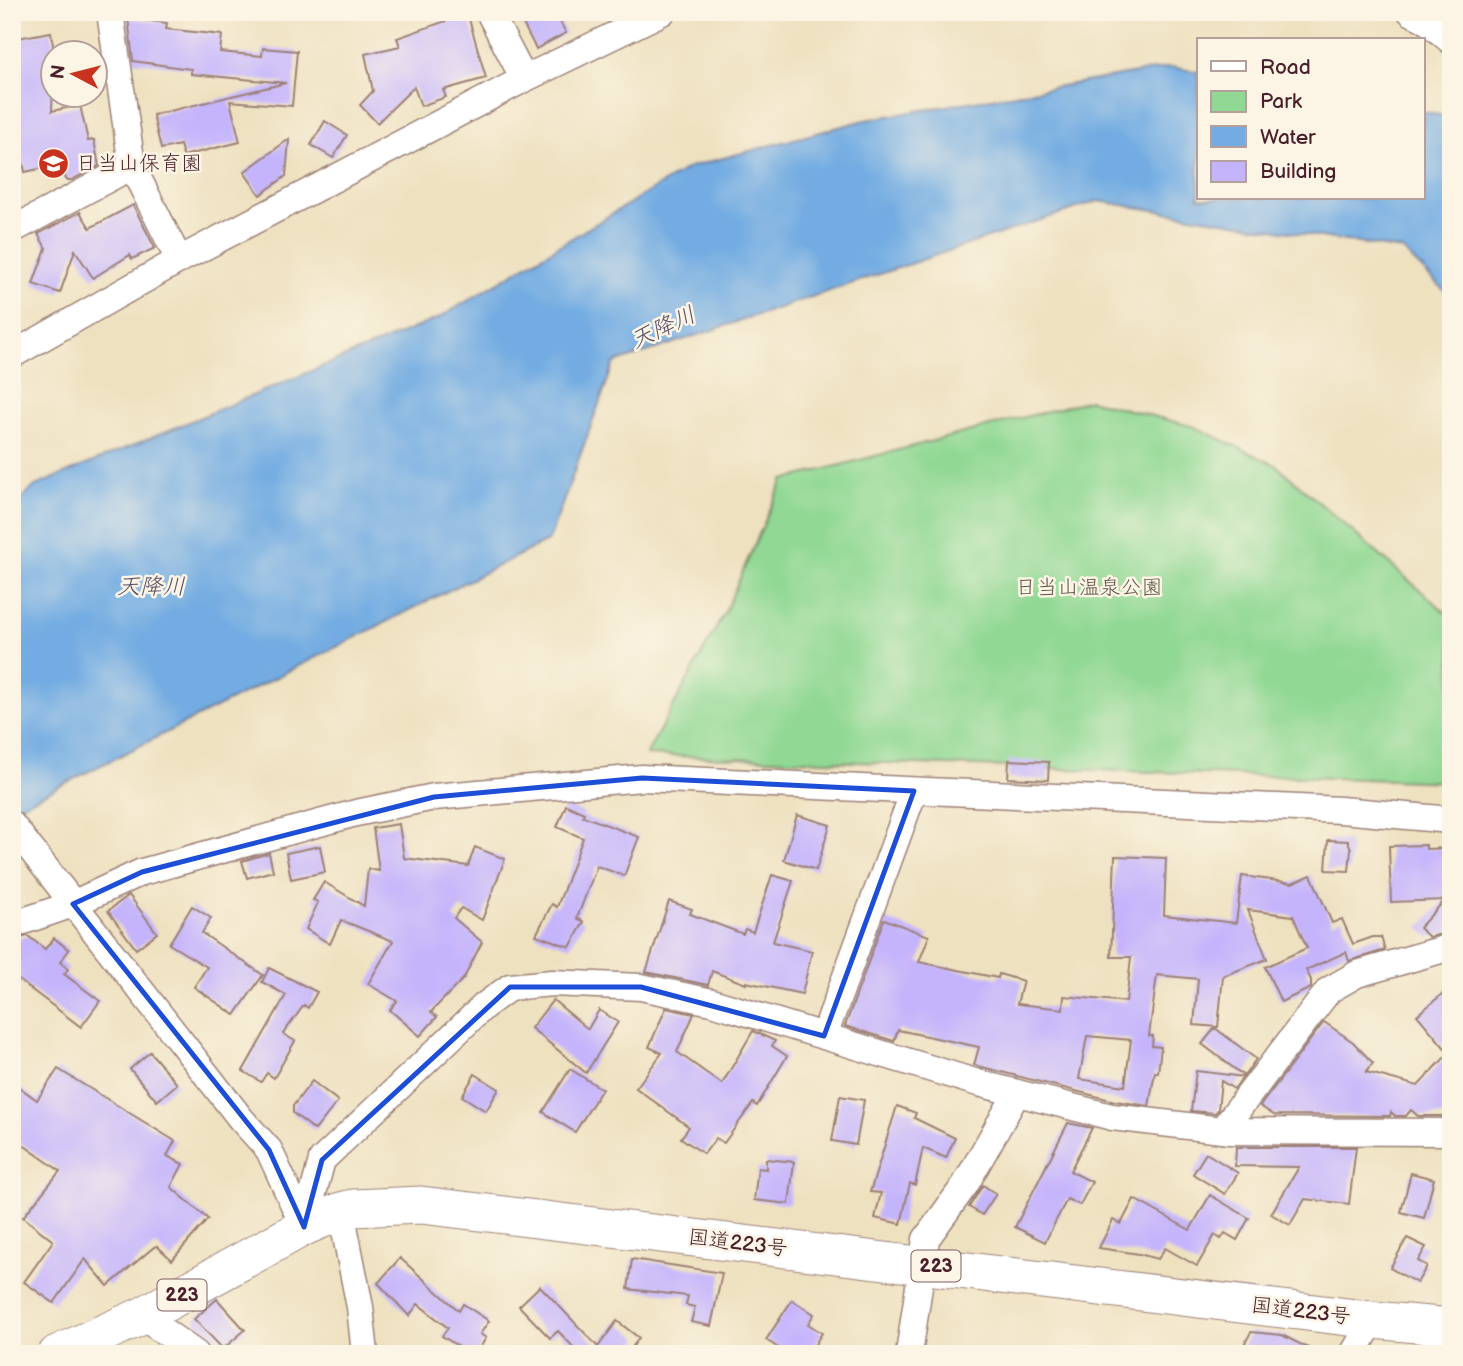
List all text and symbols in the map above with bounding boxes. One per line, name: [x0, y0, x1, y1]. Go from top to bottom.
north arrow: [38, 38, 108, 108]
legend: [1197, 38, 1424, 200]
text: Road: [1260, 55, 1311, 80]
text: N: [46, 64, 71, 81]
text: Park: [1260, 89, 1303, 114]
text: Water: [1260, 125, 1316, 150]
school or university icon: 日当山保育園: [36, 146, 70, 180]
place label: 日当山保育園: [76, 151, 202, 176]
text: Building: [1260, 159, 1336, 184]
water label: 天降川: [626, 301, 700, 355]
water label: 天降川: [117, 573, 186, 601]
park label: 日当山温泉公園: [1016, 575, 1163, 600]
street label: 国道223号: [687, 1224, 789, 1262]
road number: 223: [912, 1250, 960, 1282]
road number: 223: [158, 1280, 206, 1310]
street label: 国道223号: [1250, 1292, 1352, 1330]

